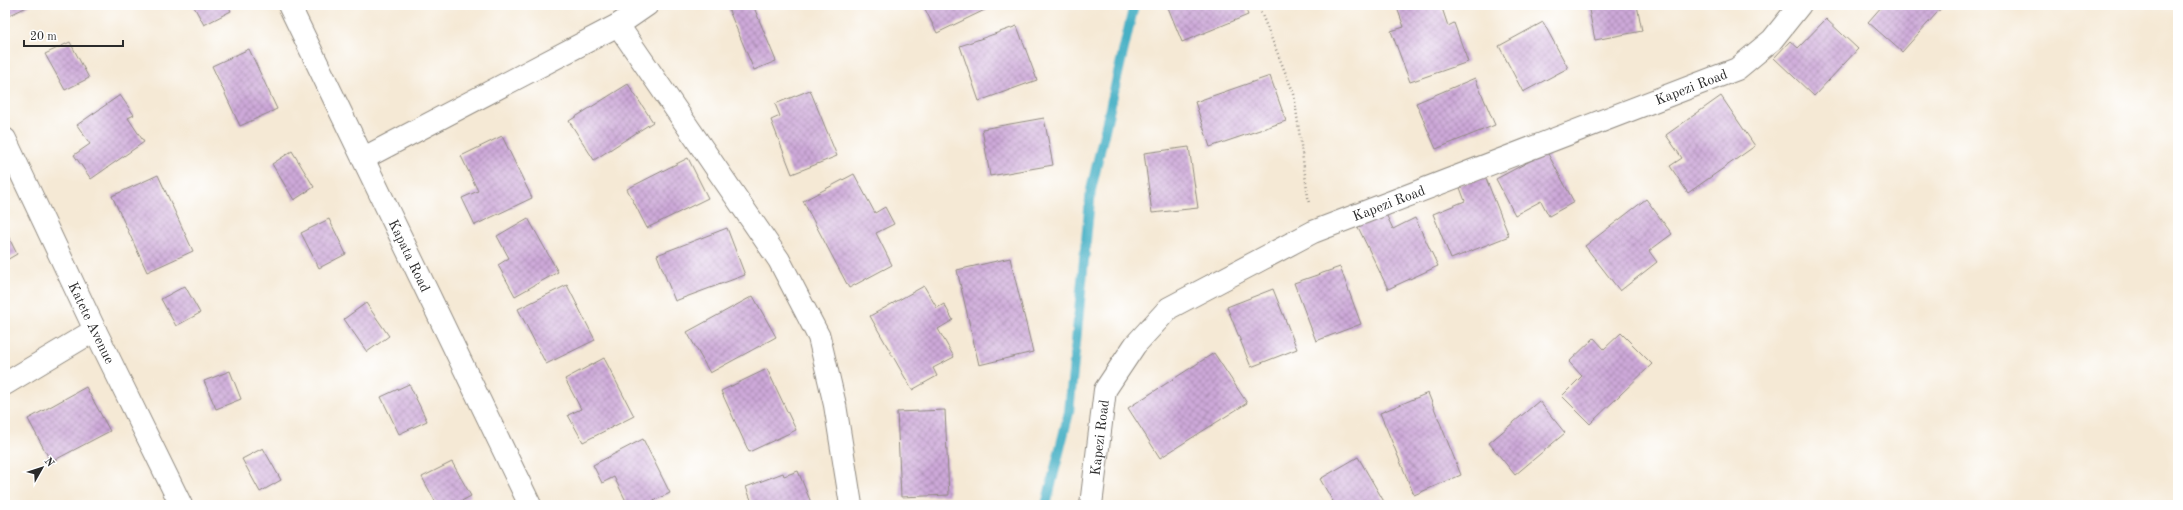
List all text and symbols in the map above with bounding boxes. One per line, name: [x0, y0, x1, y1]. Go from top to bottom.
scale bar: [24, 22, 123, 48]
text: 20 m: [30, 31, 57, 43]
street label: Kapezi Road: [1653, 67, 1730, 108]
street label: Kapezi Road: [1351, 184, 1427, 224]
street label: Kapata Road: [385, 217, 432, 294]
street label: Katete Avenue: [65, 280, 116, 366]
street label: Kapezi Road: [1089, 399, 1112, 476]
north arrow: [22, 448, 62, 488]
text: N: [42, 456, 56, 470]

